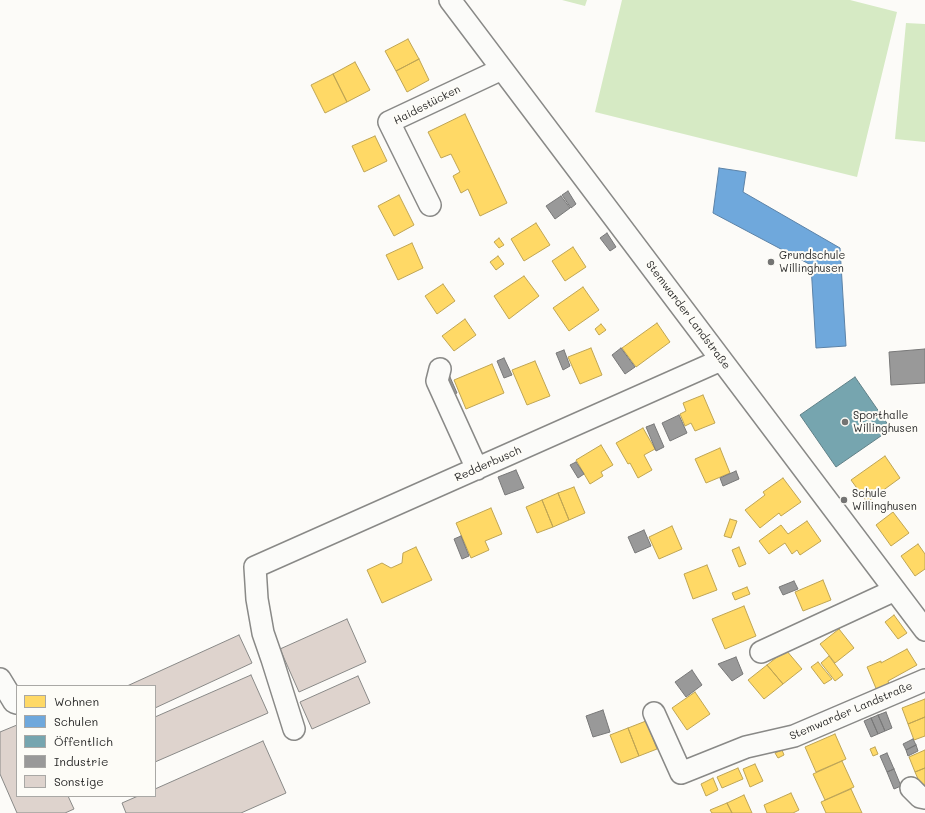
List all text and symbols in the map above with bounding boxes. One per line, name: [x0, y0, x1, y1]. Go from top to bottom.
street label: Haidestücken: [391, 82, 463, 128]
place label: Grundschule Willinghusen: [779, 249, 845, 275]
marker: Grundschule Willinghusen: [766, 257, 776, 267]
street label: Stemwarder Landstraße: [643, 258, 733, 372]
place label: Sporthalle Willinghusen: [853, 409, 918, 435]
marker: Sporthalle Willinghusen: [840, 417, 850, 427]
street label: Redderbusch: [453, 443, 523, 485]
place label: Schule Willinghusen: [852, 487, 917, 513]
marker: Schule Willinghusen: [839, 495, 849, 505]
street label: Stemwarder Landstraße: [787, 679, 915, 743]
legend: [16, 685, 156, 797]
text: Wohnen: [54, 693, 99, 709]
text: Schulen: [54, 713, 98, 729]
text: Öffentlich: [54, 733, 113, 749]
text: Industrie: [54, 753, 108, 769]
text: Sonstige: [54, 773, 104, 789]

